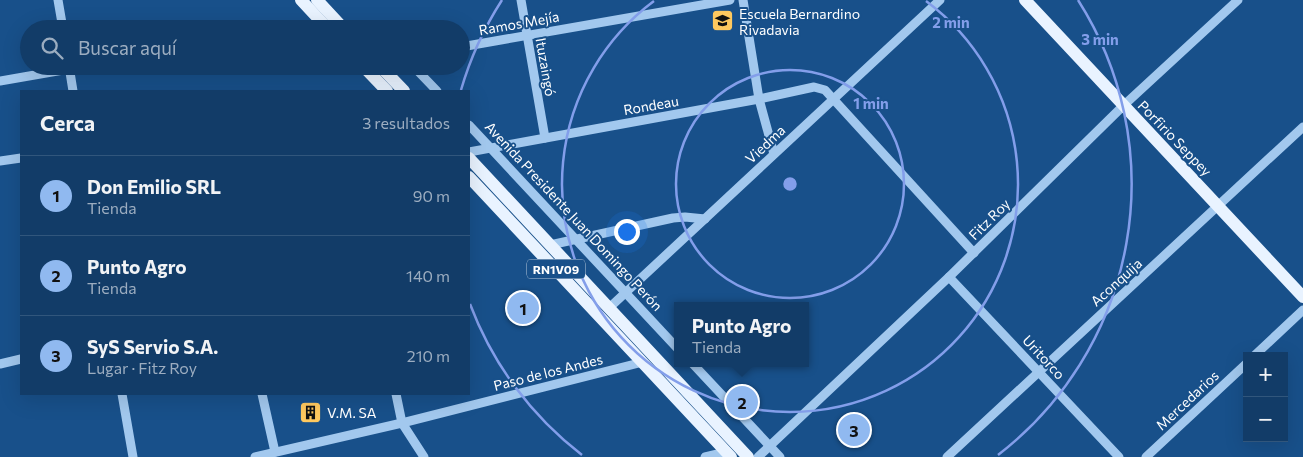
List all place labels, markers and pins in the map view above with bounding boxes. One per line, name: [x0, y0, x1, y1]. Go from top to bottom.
place label: Escuela Bernardino Rivadavia: [739, 5, 860, 38]
school or university icon: Escuela Bernardino Rivadavia: [711, 9, 735, 33]
centre of rings: [781, 175, 799, 193]
pin: 1: [507, 289, 539, 327]
pin: 2: [726, 383, 758, 421]
building icon: V.M. SA: [299, 400, 323, 424]
place label: V.M. SA: [327, 404, 377, 421]
pin: 3: [838, 411, 870, 449]

